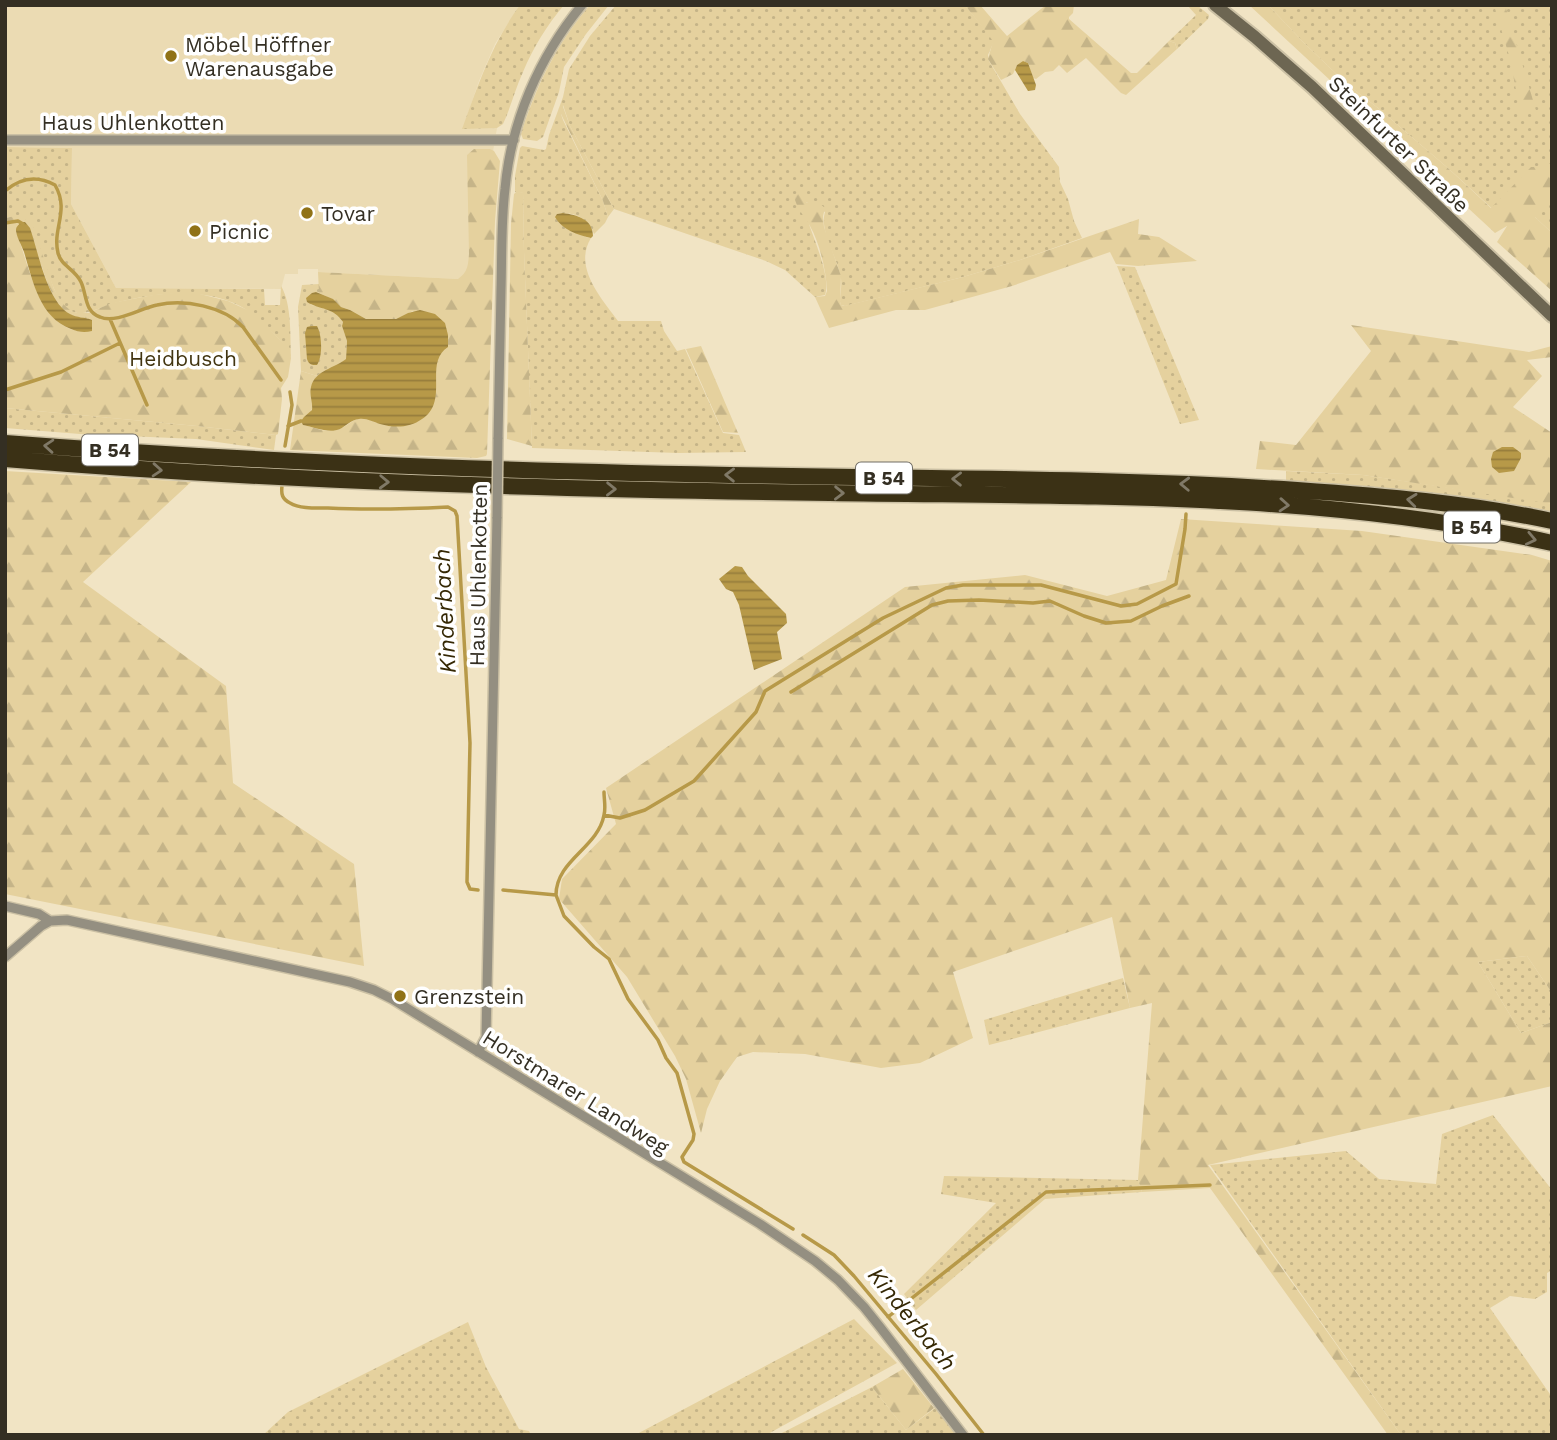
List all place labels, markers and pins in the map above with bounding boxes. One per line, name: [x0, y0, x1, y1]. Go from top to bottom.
place label: Möbel Höffner Warenausgabe: [185, 32, 334, 81]
marker: Möbel Höffner Warenausgabe: [163, 48, 179, 64]
place label: Tovar: [321, 201, 376, 226]
marker: Tovar: [299, 205, 315, 221]
place label: Picnic: [209, 219, 270, 244]
marker: Picnic: [187, 223, 203, 239]
place label: Grenzstein: [414, 984, 524, 1009]
marker: Grenzstein: [392, 988, 408, 1004]

